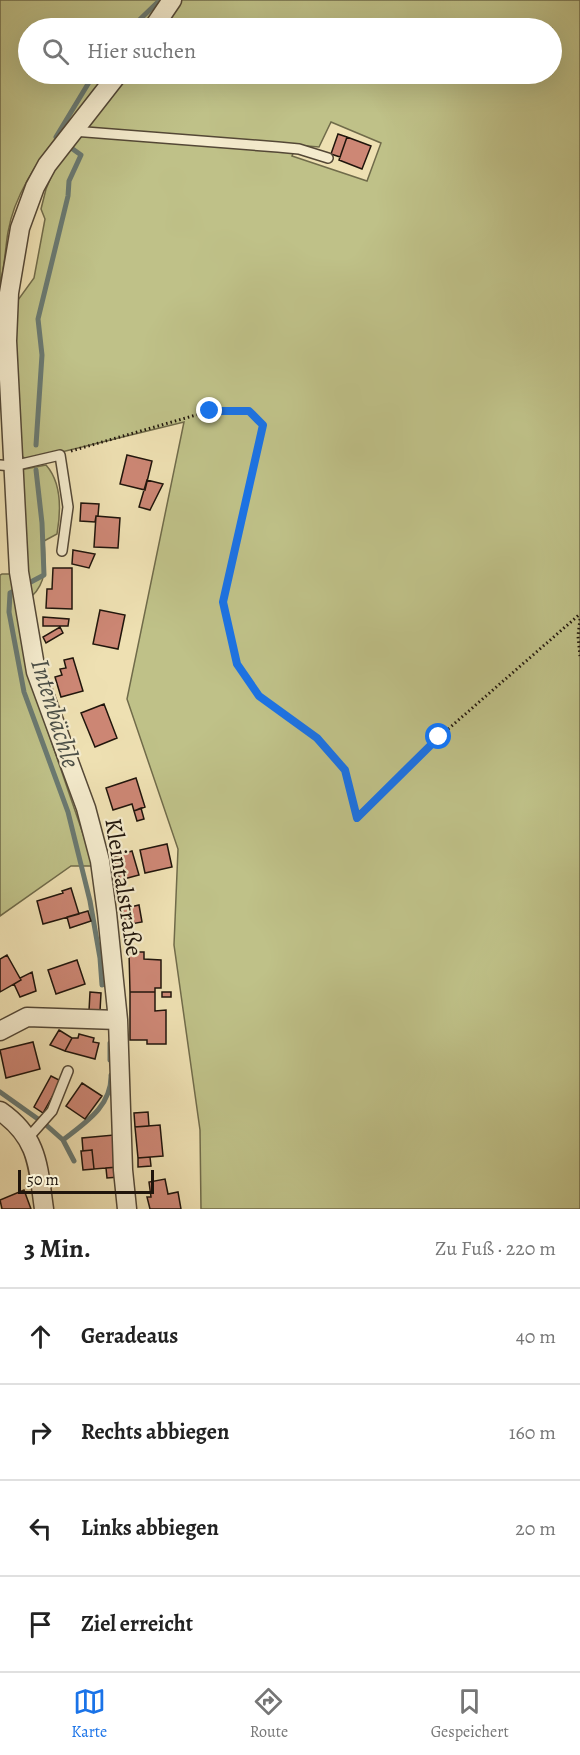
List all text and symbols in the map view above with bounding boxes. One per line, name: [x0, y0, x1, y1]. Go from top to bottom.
search box: [18, 18, 562, 84]
icon: search: [39, 35, 72, 68]
text: Hier suchen: [87, 36, 196, 66]
route end: [196, 397, 222, 423]
water label: Intenbächle: [22, 654, 89, 772]
route start: [425, 723, 451, 749]
street label: Kleintalstraße: [97, 816, 151, 958]
scale bar: [18, 1167, 154, 1194]
text: 50 m: [27, 1169, 59, 1191]
text: 3 Min.: [24, 1231, 91, 1266]
text: Zu Fuß · 220 m: [435, 1235, 556, 1262]
icon: ahead: [24, 1320, 57, 1353]
text: Geradeaus: [81, 1321, 178, 1351]
text: 40 m: [516, 1323, 556, 1350]
icon: right: [24, 1416, 57, 1449]
text: Rechts abbiegen: [81, 1417, 229, 1447]
text: 160 m: [509, 1419, 556, 1446]
icon: left: [24, 1512, 57, 1545]
text: Links abbiegen: [81, 1513, 219, 1543]
text: 20 m: [515, 1515, 556, 1542]
icon: arrive: [24, 1608, 57, 1641]
text: Ziel erreicht: [81, 1609, 193, 1639]
tab: Karte: [71, 1685, 107, 1743]
tab: Route: [250, 1685, 288, 1743]
tab: Gespeichert: [431, 1685, 509, 1743]

